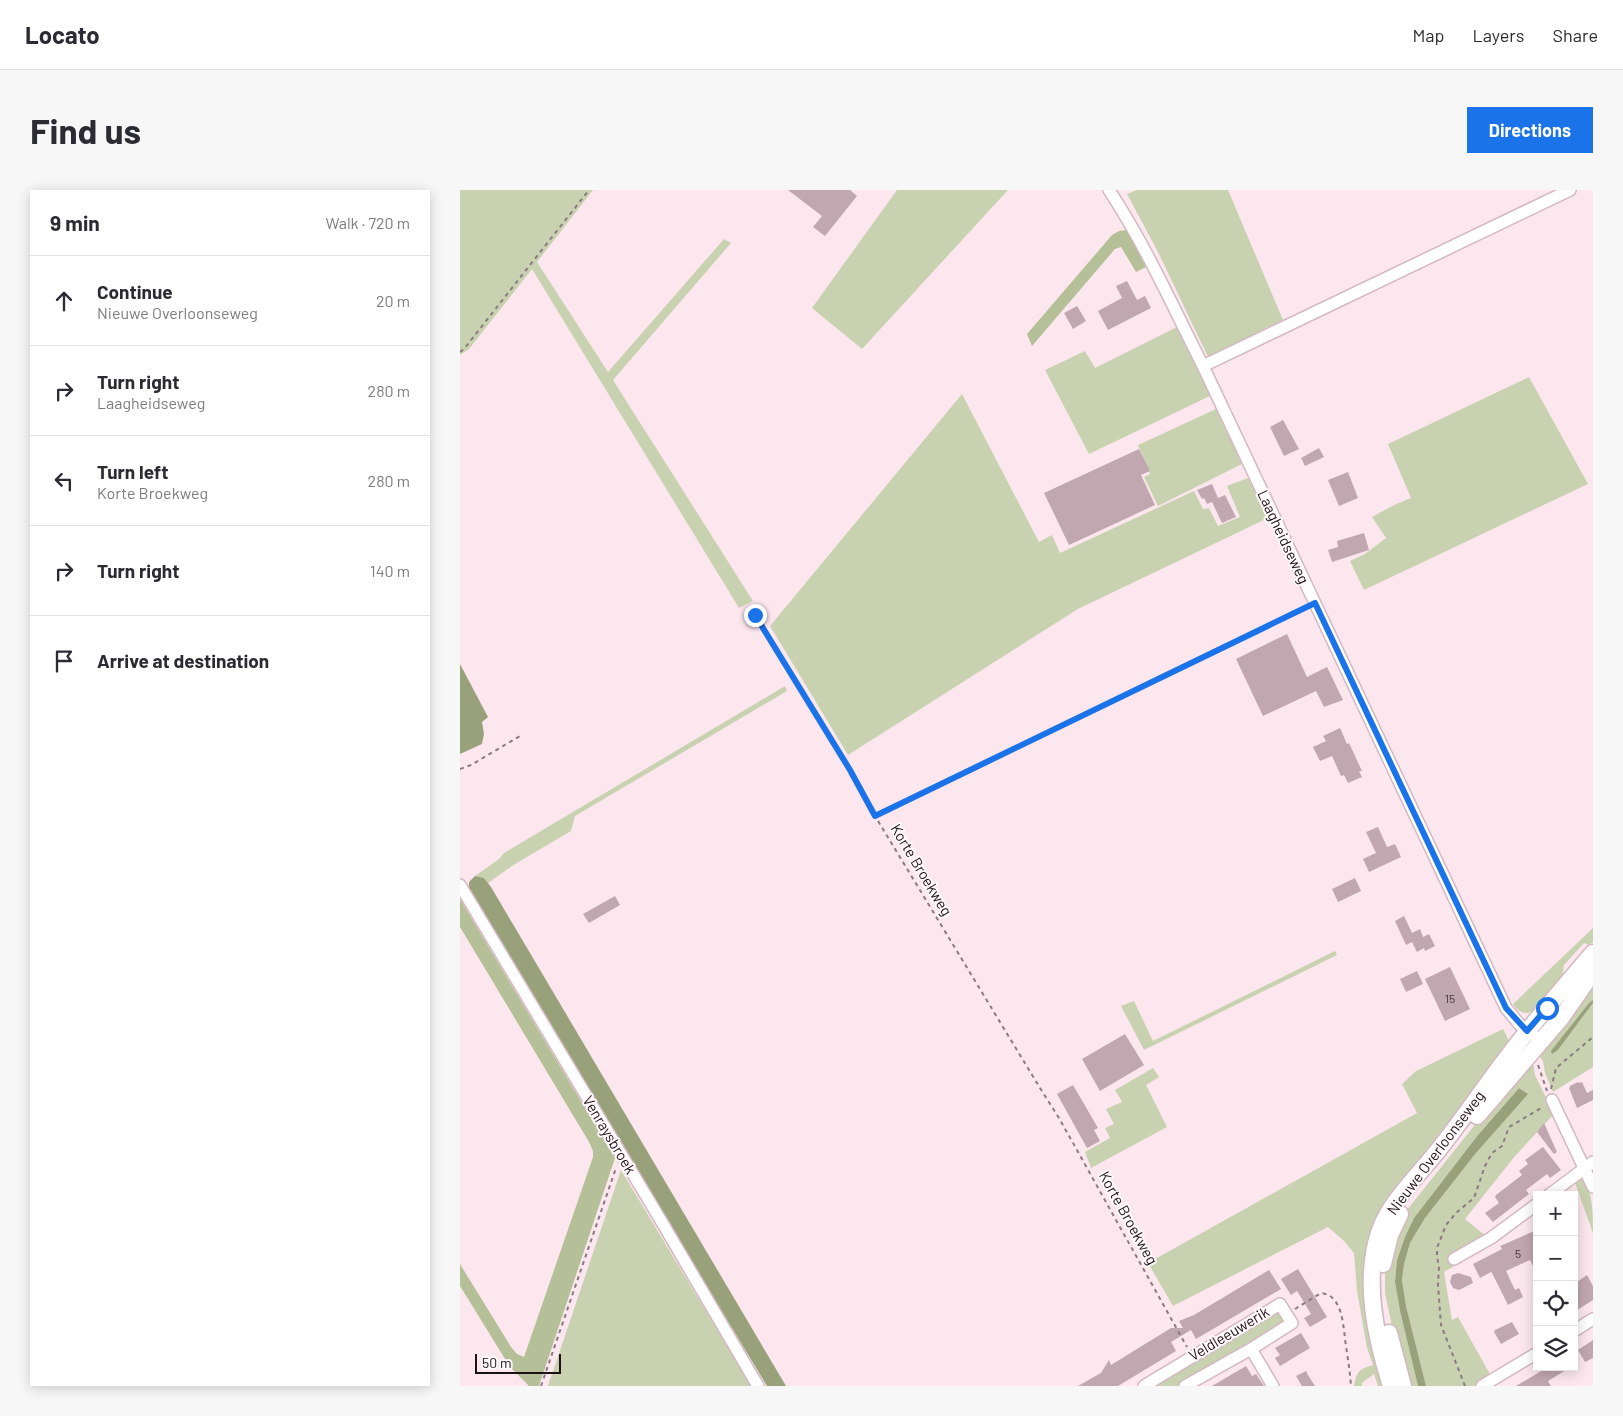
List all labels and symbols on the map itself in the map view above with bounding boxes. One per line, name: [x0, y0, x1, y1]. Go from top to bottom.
street label: Laagheidseweg: [1254, 487, 1314, 586]
route end: [744, 604, 767, 627]
street label: Korte Broekweg: [887, 820, 956, 919]
house number: 15: [1445, 991, 1455, 1005]
route start: [1536, 997, 1559, 1020]
street label: Nieuwe Overloonseweg: [1383, 1087, 1488, 1218]
street label: Venraysbroek: [579, 1092, 641, 1177]
street label: Korte Broekweg: [1096, 1168, 1162, 1267]
house number: 5: [1515, 1246, 1521, 1260]
street label: Veldleeuwerik: [1185, 1302, 1272, 1364]
scale bar: [475, 1351, 561, 1374]

